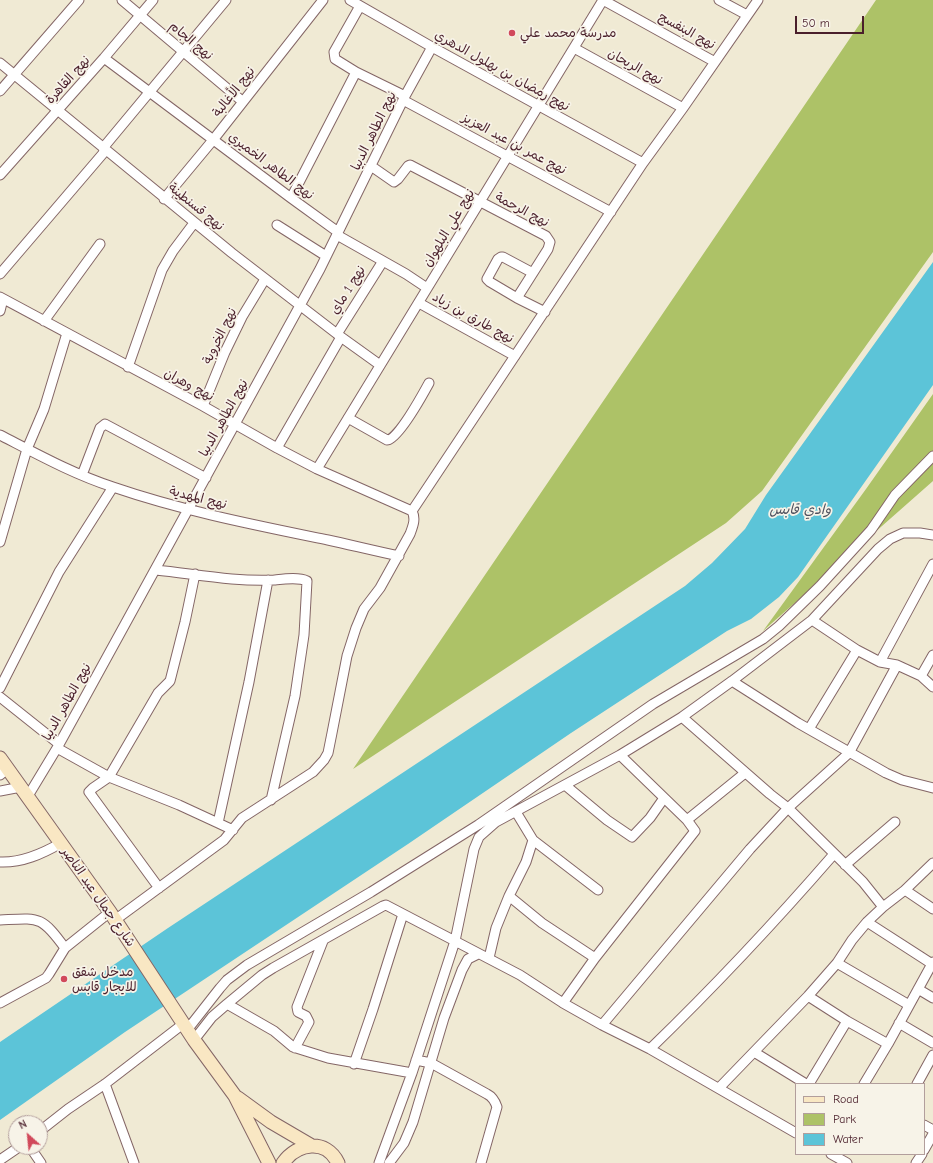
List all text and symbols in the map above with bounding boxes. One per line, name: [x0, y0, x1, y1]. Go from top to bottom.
scale bar: [797, 8, 866, 34]
street label: نهج البنفسج: [656, 9, 718, 53]
text: 50 m: [802, 16, 830, 30]
street label: نهج الجام: [166, 18, 216, 64]
place label: مدرسة محمد علي: [520, 25, 616, 41]
street label: نهج رمضان بن بهلول الدهري: [432, 27, 572, 115]
marker: مدرسة محمد علي: [507, 28, 517, 38]
street label: نهج الريحان: [605, 46, 665, 88]
street label: نهج القاهرة: [42, 53, 94, 107]
street label: نهج الأغالبة: [209, 64, 259, 120]
street label: نهج الطاهر الدبيا: [348, 89, 400, 173]
street label: نهج عمر بن عبد العزيز: [459, 110, 569, 178]
street label: نهج الطاهر الخميري: [225, 129, 317, 203]
street label: نهج قسنطينة: [165, 180, 227, 234]
street label: نهج علي البلهوان: [420, 186, 478, 270]
street label: نهج الرحمة: [492, 189, 552, 231]
street label: نهج 1 ماي: [327, 263, 369, 317]
street label: نهج طارق بن زياد: [430, 289, 516, 347]
street label: نهج الخروبة: [200, 305, 240, 367]
street label: نهج وهران: [161, 365, 217, 405]
street label: نهج الطاهر الدبيا: [196, 377, 252, 459]
street label: نهج المهدية: [168, 483, 228, 513]
water label: وادي قابس: [769, 502, 831, 518]
street label: نهج الطاهر الدبيا: [39, 661, 95, 743]
street label: شارع جمال عبد الناصر: [58, 844, 138, 950]
place label: مدخل شقق للايجار قابس: [72, 964, 137, 995]
marker: مدخل شقق للايجار قابس: [59, 974, 69, 984]
legend: [795, 1083, 925, 1155]
text: Road: [833, 1092, 859, 1106]
text: Park: [833, 1112, 856, 1126]
north arrow: [8, 1115, 48, 1155]
text: N: [17, 1117, 29, 1132]
text: Water: [833, 1132, 863, 1146]

